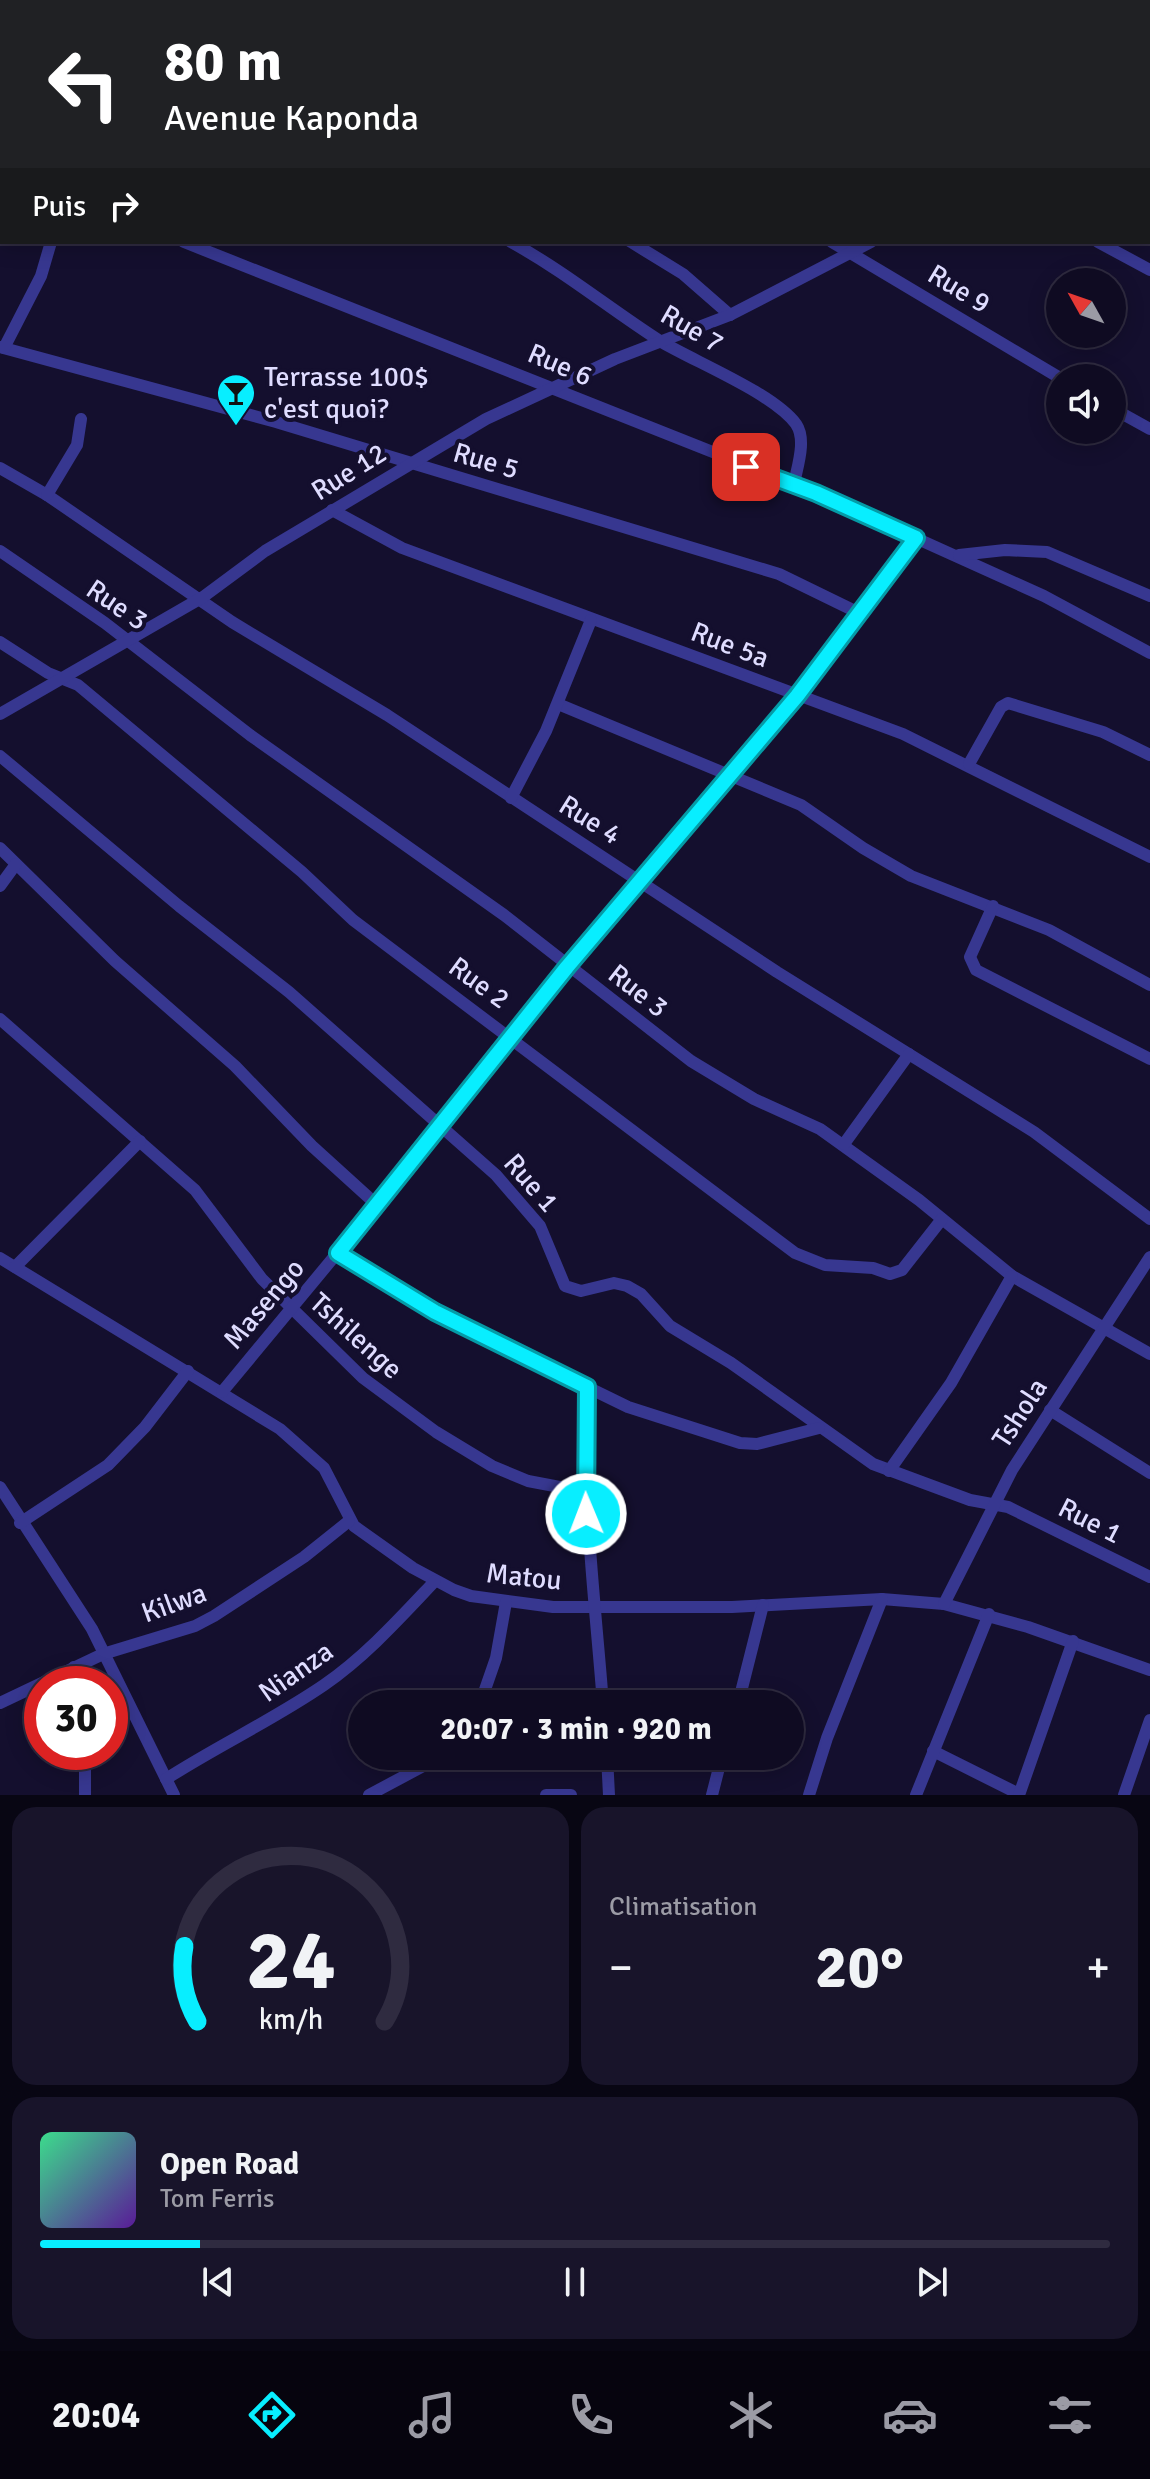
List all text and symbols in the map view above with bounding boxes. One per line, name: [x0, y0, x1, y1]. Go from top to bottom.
text: 80 m: [164, 27, 282, 96]
icon: left: [32, 32, 136, 136]
text: Avenue Kaponda: [164, 96, 419, 141]
icon: right: [102, 184, 146, 228]
text: Puis: [32, 188, 86, 225]
street label: Rue 9: [922, 257, 996, 321]
north arrow: [1046, 268, 1126, 348]
map controls: [1046, 268, 1126, 444]
street label: Rue 7: [655, 298, 729, 360]
street label: Rue 6: [523, 336, 597, 394]
place label: Terrasse 100$ c'est quoi?: [264, 360, 429, 426]
button: sound: [1046, 364, 1126, 444]
bar icon: Terrasse 100$ c'est quoi?: [215, 372, 257, 427]
pin: [712, 433, 780, 501]
street label: Rue 5: [449, 435, 523, 487]
street label: Rue 12: [305, 436, 393, 508]
icon: arrive: [724, 445, 768, 489]
street label: Rue 3: [80, 572, 154, 638]
street label: Rue 5a: [686, 615, 774, 675]
street label: Rue 4: [553, 788, 627, 852]
street label: Rue 2: [442, 950, 516, 1016]
street label: Rue 3: [601, 957, 675, 1025]
street label: Rue 1: [496, 1147, 566, 1219]
street label: Masengo: [216, 1252, 312, 1356]
street label: Tshilenge: [303, 1286, 409, 1386]
street label: Tshola: [985, 1372, 1055, 1454]
position arrow: [544, 1472, 628, 1556]
street label: Rue 1: [1053, 1491, 1127, 1551]
street label: Matou: [484, 1556, 564, 1598]
street label: Kilwa: [137, 1576, 211, 1630]
street label: Nianza: [252, 1634, 340, 1710]
speed limit sign: 30: [24, 1666, 128, 1770]
text: 20:07 · 3 min · 920 m: [440, 1711, 712, 1748]
text: Climatisation: [609, 1891, 758, 1923]
text: 24: [246, 1910, 335, 2012]
text: 20°: [815, 1931, 904, 2005]
text: −: [609, 1941, 633, 1995]
text: +: [1086, 1941, 1110, 1995]
text: km/h: [258, 2002, 323, 2037]
text: Open Road: [160, 2146, 299, 2183]
text: Tom Ferris: [160, 2183, 274, 2215]
icon: previous: [196, 2260, 240, 2304]
icon: pause: [553, 2260, 597, 2304]
icon: next: [910, 2260, 954, 2304]
icon: directions: [244, 2387, 300, 2443]
icon: music: [404, 2387, 460, 2443]
icon: phone: [563, 2387, 619, 2443]
icon: climate: [723, 2387, 779, 2443]
icon: car: [882, 2387, 938, 2443]
icon: filters: [1042, 2387, 1098, 2443]
text: 20:04: [52, 2393, 140, 2438]

